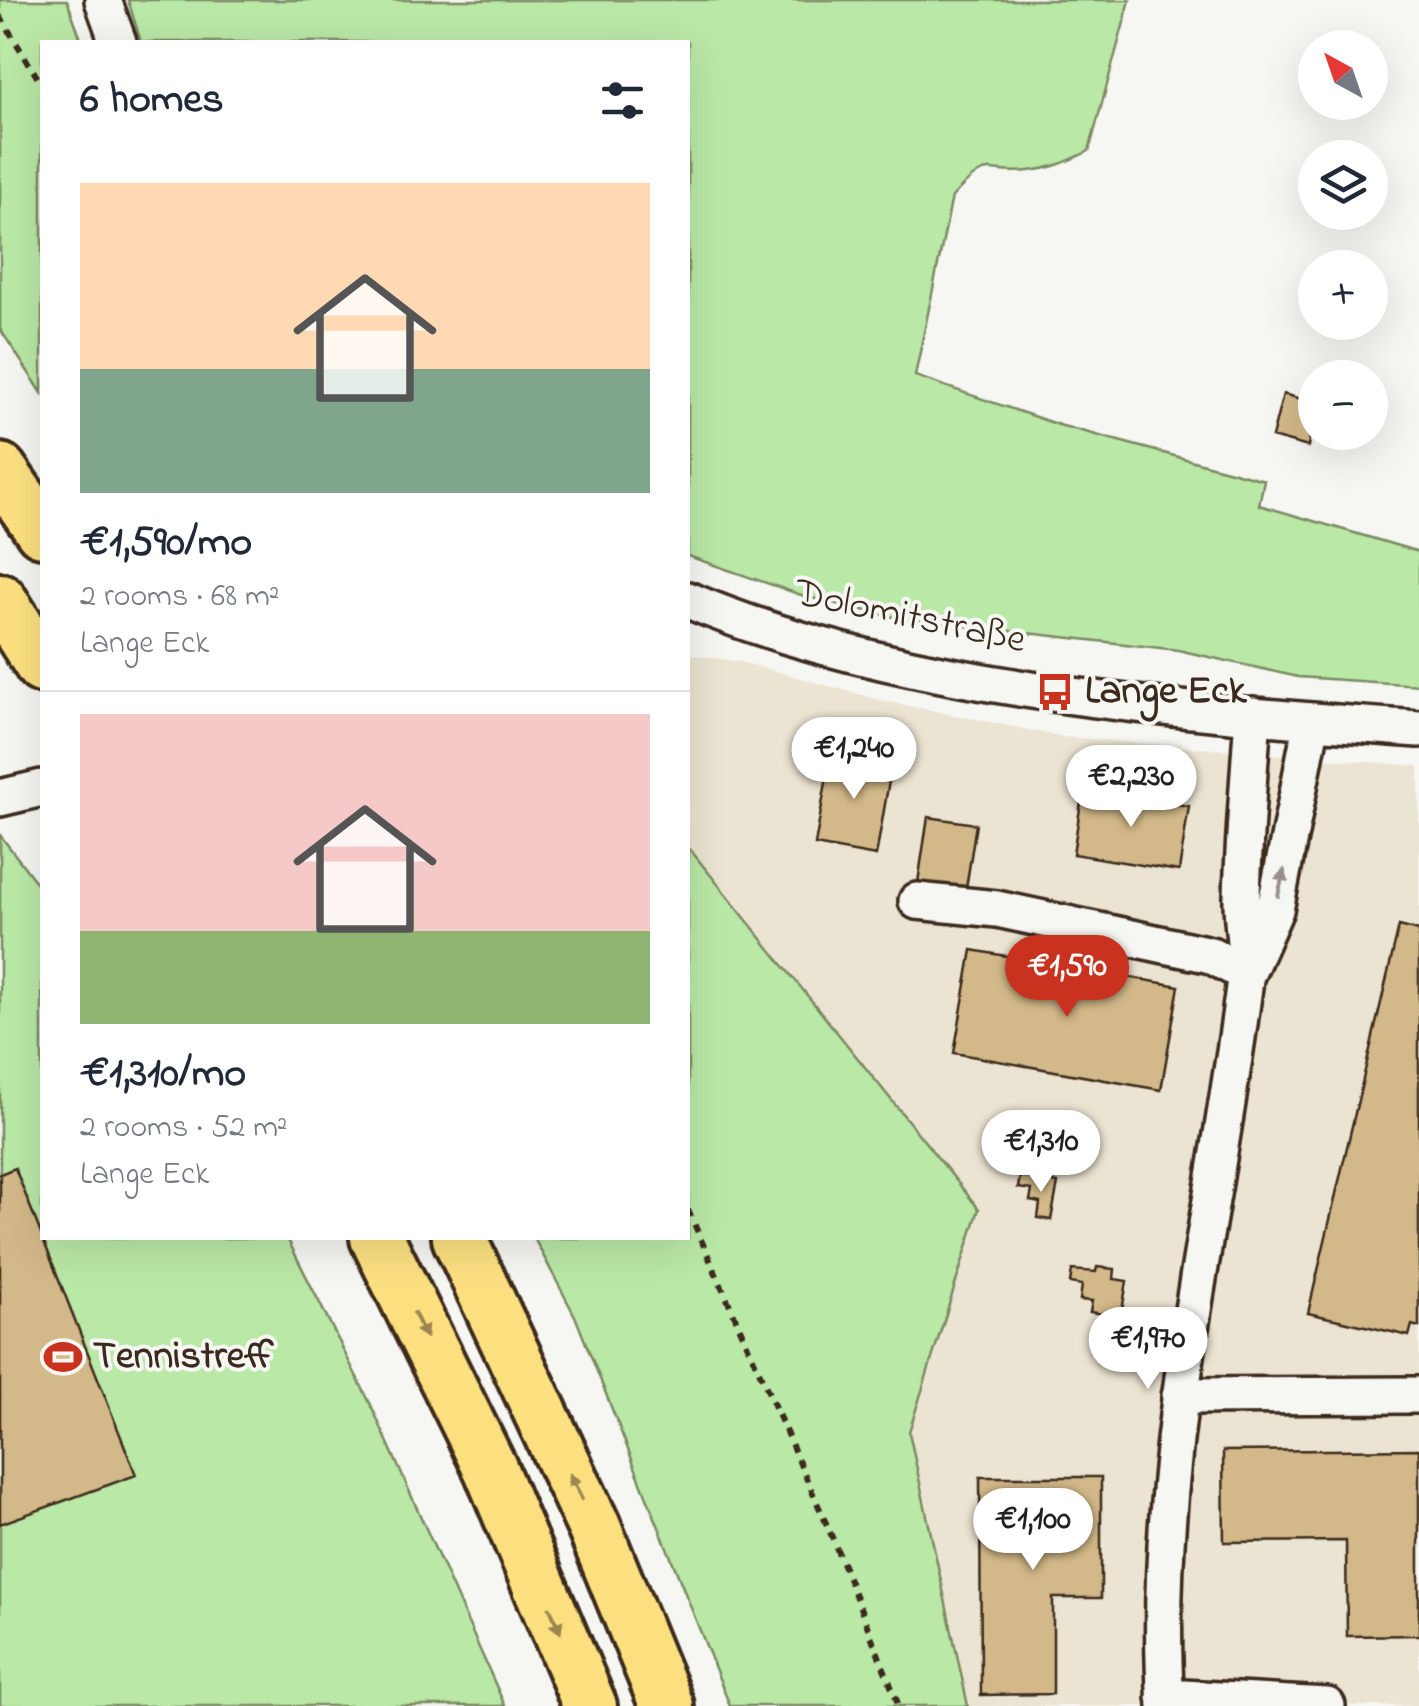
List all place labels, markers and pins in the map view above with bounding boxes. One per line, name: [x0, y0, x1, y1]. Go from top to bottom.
place label: Lange Eck: [1085, 663, 1248, 722]
bus stop icon: Lange Eck: [1034, 671, 1076, 713]
pin: €1,240: [773, 717, 935, 802]
pin: €2,230: [1050, 745, 1212, 830]
pin: €1,590: [986, 935, 1148, 1020]
pin: €1,310: [960, 1110, 1122, 1195]
pin: €1,970: [1067, 1307, 1229, 1392]
place label: Tennistreff: [93, 1328, 275, 1387]
sports icon: Tennistreff: [42, 1336, 84, 1378]
pin: €1,100: [952, 1488, 1114, 1573]

